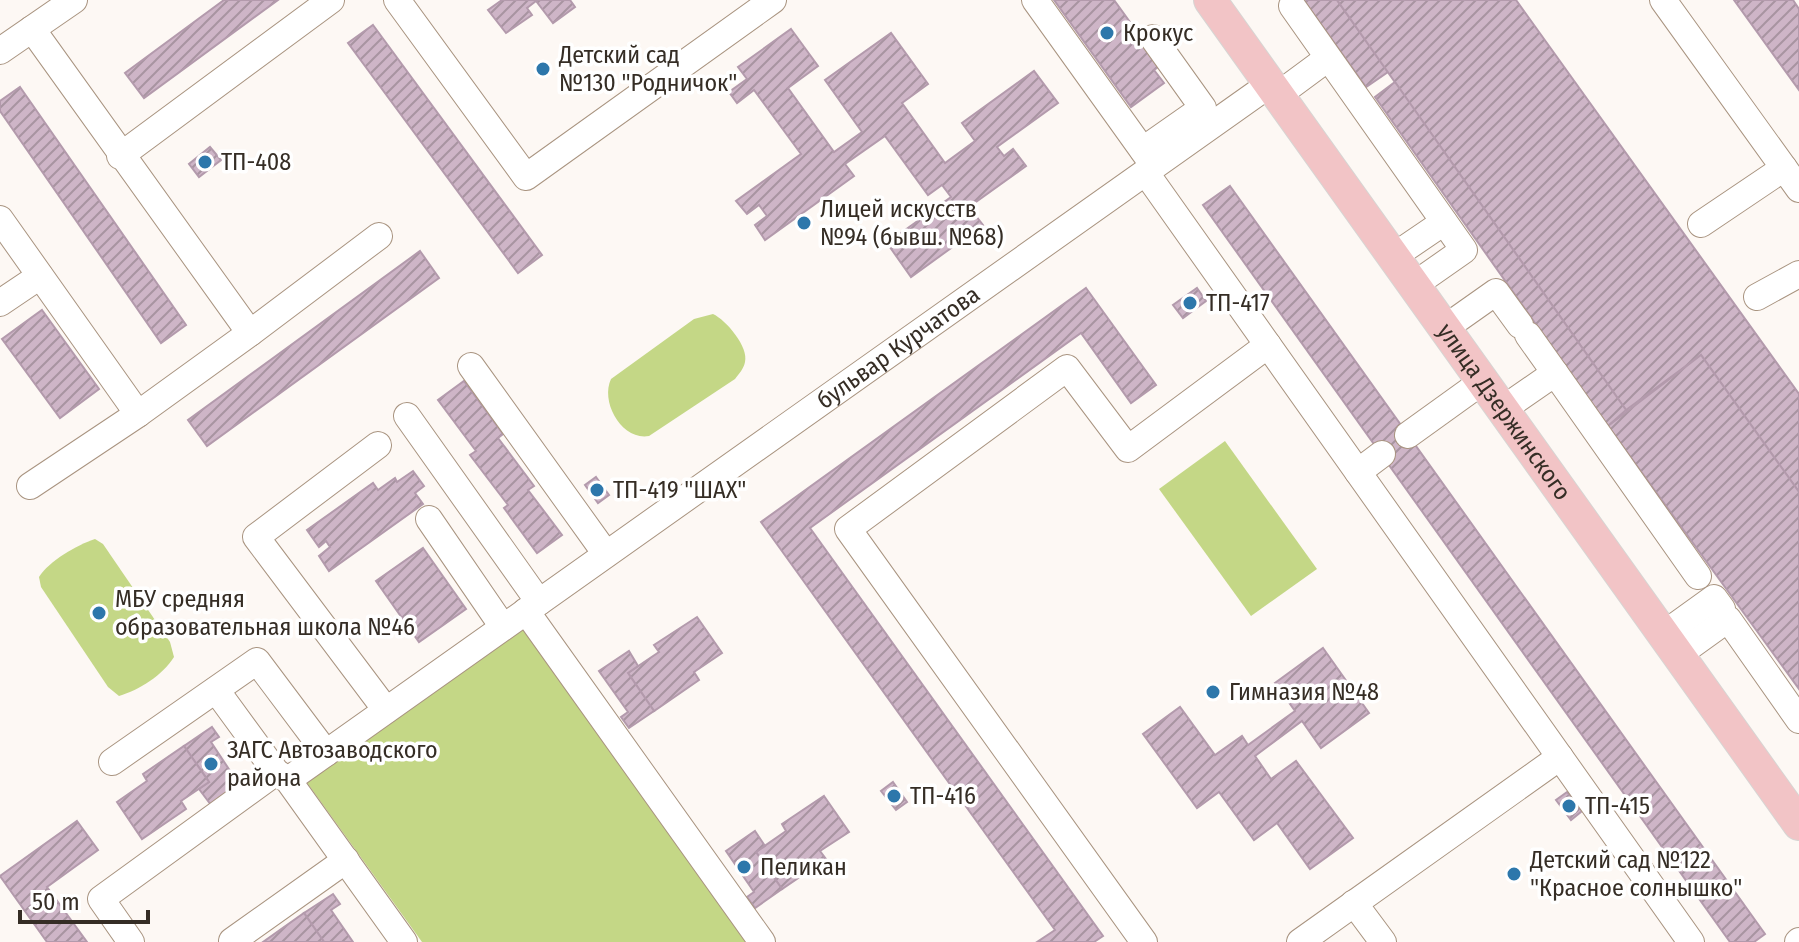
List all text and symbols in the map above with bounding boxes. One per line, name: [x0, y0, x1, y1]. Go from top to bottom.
place label: Крокус: [1123, 19, 1193, 47]
marker: Крокус: [1098, 24, 1116, 42]
place label: Детский сад №130 "Родничок": [558, 41, 737, 97]
marker: Детский сад №130 "Родничок": [534, 60, 552, 78]
place label: ТП-408: [221, 148, 291, 176]
marker: ТП-408: [196, 153, 214, 171]
place label: Лицей искусств №94 (бывш. №68): [820, 195, 1003, 251]
marker: Лицей искусств №94 (бывш. №68): [795, 214, 813, 232]
street label: бульвар Курчатова: [811, 280, 985, 415]
place label: ТП-417: [1206, 289, 1270, 317]
marker: ТП-417: [1181, 294, 1199, 312]
street label: улица Дзержинского: [1432, 318, 1577, 505]
place label: ТП-419 "ШАХ": [613, 476, 746, 504]
marker: ТП-419 "ШАХ": [588, 481, 606, 499]
place label: МБУ средняя образовательная школа №46: [115, 585, 415, 641]
marker: МБУ средняя образовательная школа №46: [90, 604, 108, 622]
place label: Гимназия №48: [1229, 678, 1379, 706]
marker: Гимназия №48: [1204, 683, 1222, 701]
place label: ЗАГС Автозаводского района: [227, 736, 438, 792]
marker: ЗАГС Автозаводского района: [202, 755, 220, 773]
place label: ТП-416: [910, 782, 976, 810]
marker: ТП-416: [885, 787, 903, 805]
place label: ТП-415: [1585, 792, 1650, 820]
marker: ТП-415: [1560, 797, 1578, 815]
place label: Детский сад №122 "Красное солнышко": [1529, 846, 1742, 902]
place label: Пеликан: [760, 853, 847, 881]
marker: Пеликан: [735, 858, 753, 876]
marker: Детский сад №122 "Красное солнышко": [1505, 865, 1523, 883]
scale bar: [20, 874, 148, 924]
text: 50 m: [32, 888, 80, 916]

